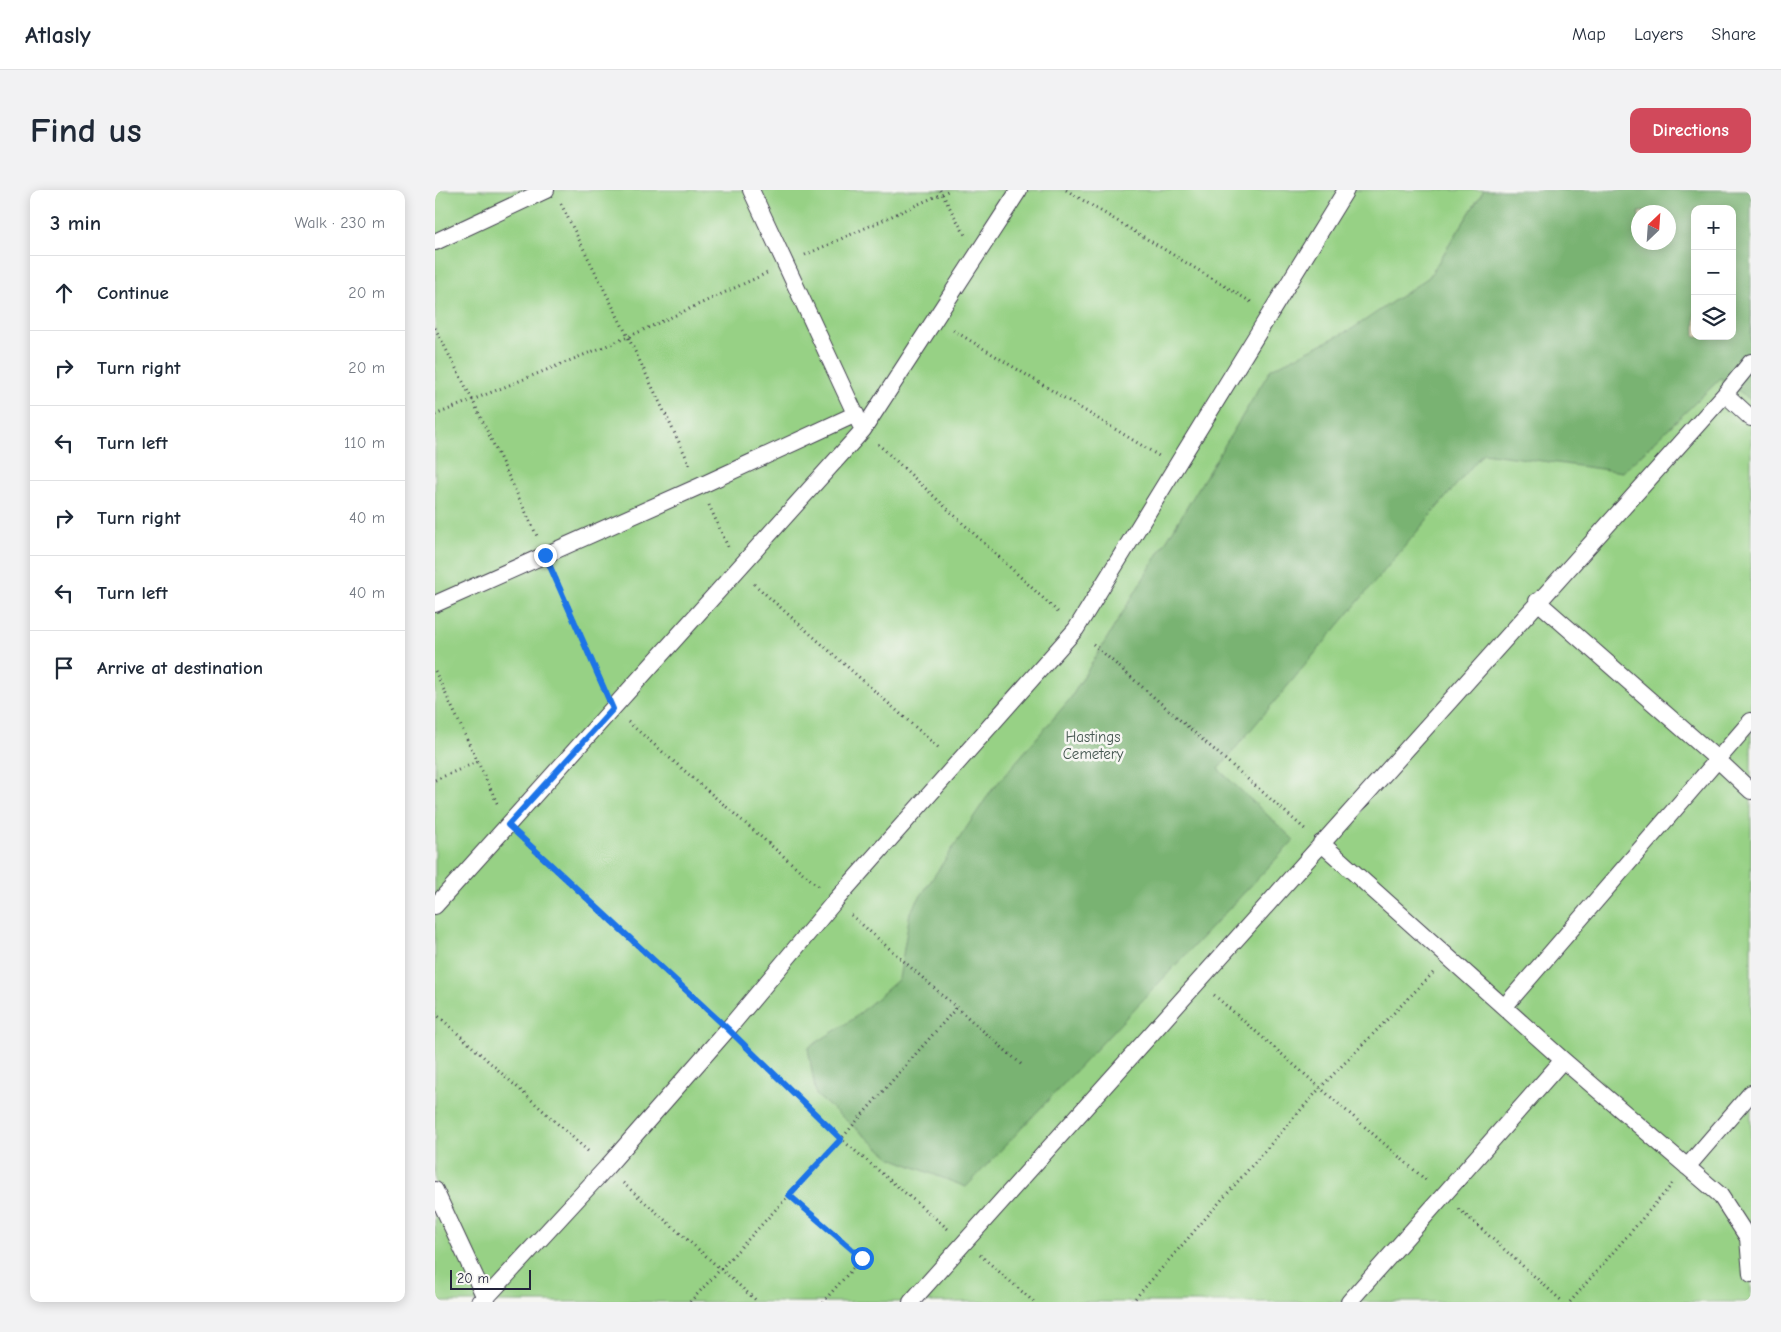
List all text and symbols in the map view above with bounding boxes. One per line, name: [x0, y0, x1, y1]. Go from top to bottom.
text: Atlasly: [25, 21, 91, 49]
text: Map: [1572, 24, 1606, 45]
text: Layers: [1634, 24, 1683, 45]
text: Share: [1711, 24, 1756, 45]
button: Directions: [1630, 108, 1751, 153]
text: Find us: [30, 110, 142, 151]
north arrow: [1631, 205, 1676, 250]
map controls: [1691, 205, 1736, 340]
button: +: [1691, 205, 1736, 250]
text: 3 min: [50, 211, 101, 235]
text: Walk · 230 m: [294, 214, 385, 232]
button: −: [1691, 250, 1736, 295]
icon: ahead: [50, 279, 78, 307]
text: Continue: [97, 282, 169, 304]
text: 20 m: [348, 284, 385, 302]
button: layers: [1691, 295, 1736, 340]
icon: right: [50, 354, 78, 382]
text: Turn right: [97, 357, 181, 379]
text: 20 m: [348, 359, 385, 377]
icon: left: [50, 429, 78, 457]
text: Turn left: [97, 432, 168, 454]
text: 110 m: [344, 434, 385, 452]
icon: right: [50, 504, 78, 532]
text: Turn right: [97, 507, 181, 529]
text: 40 m: [349, 509, 385, 527]
route end: [534, 544, 557, 567]
icon: left: [50, 579, 78, 607]
text: Turn left: [97, 582, 168, 604]
text: 40 m: [349, 584, 385, 602]
icon: arrive: [50, 654, 78, 682]
text: Arrive at destination: [97, 657, 263, 679]
park label: Hastings Cemetery: [1063, 728, 1124, 763]
route start: [851, 1247, 874, 1270]
scale bar: [450, 1267, 531, 1290]
text: 20 m: [457, 1270, 489, 1287]

